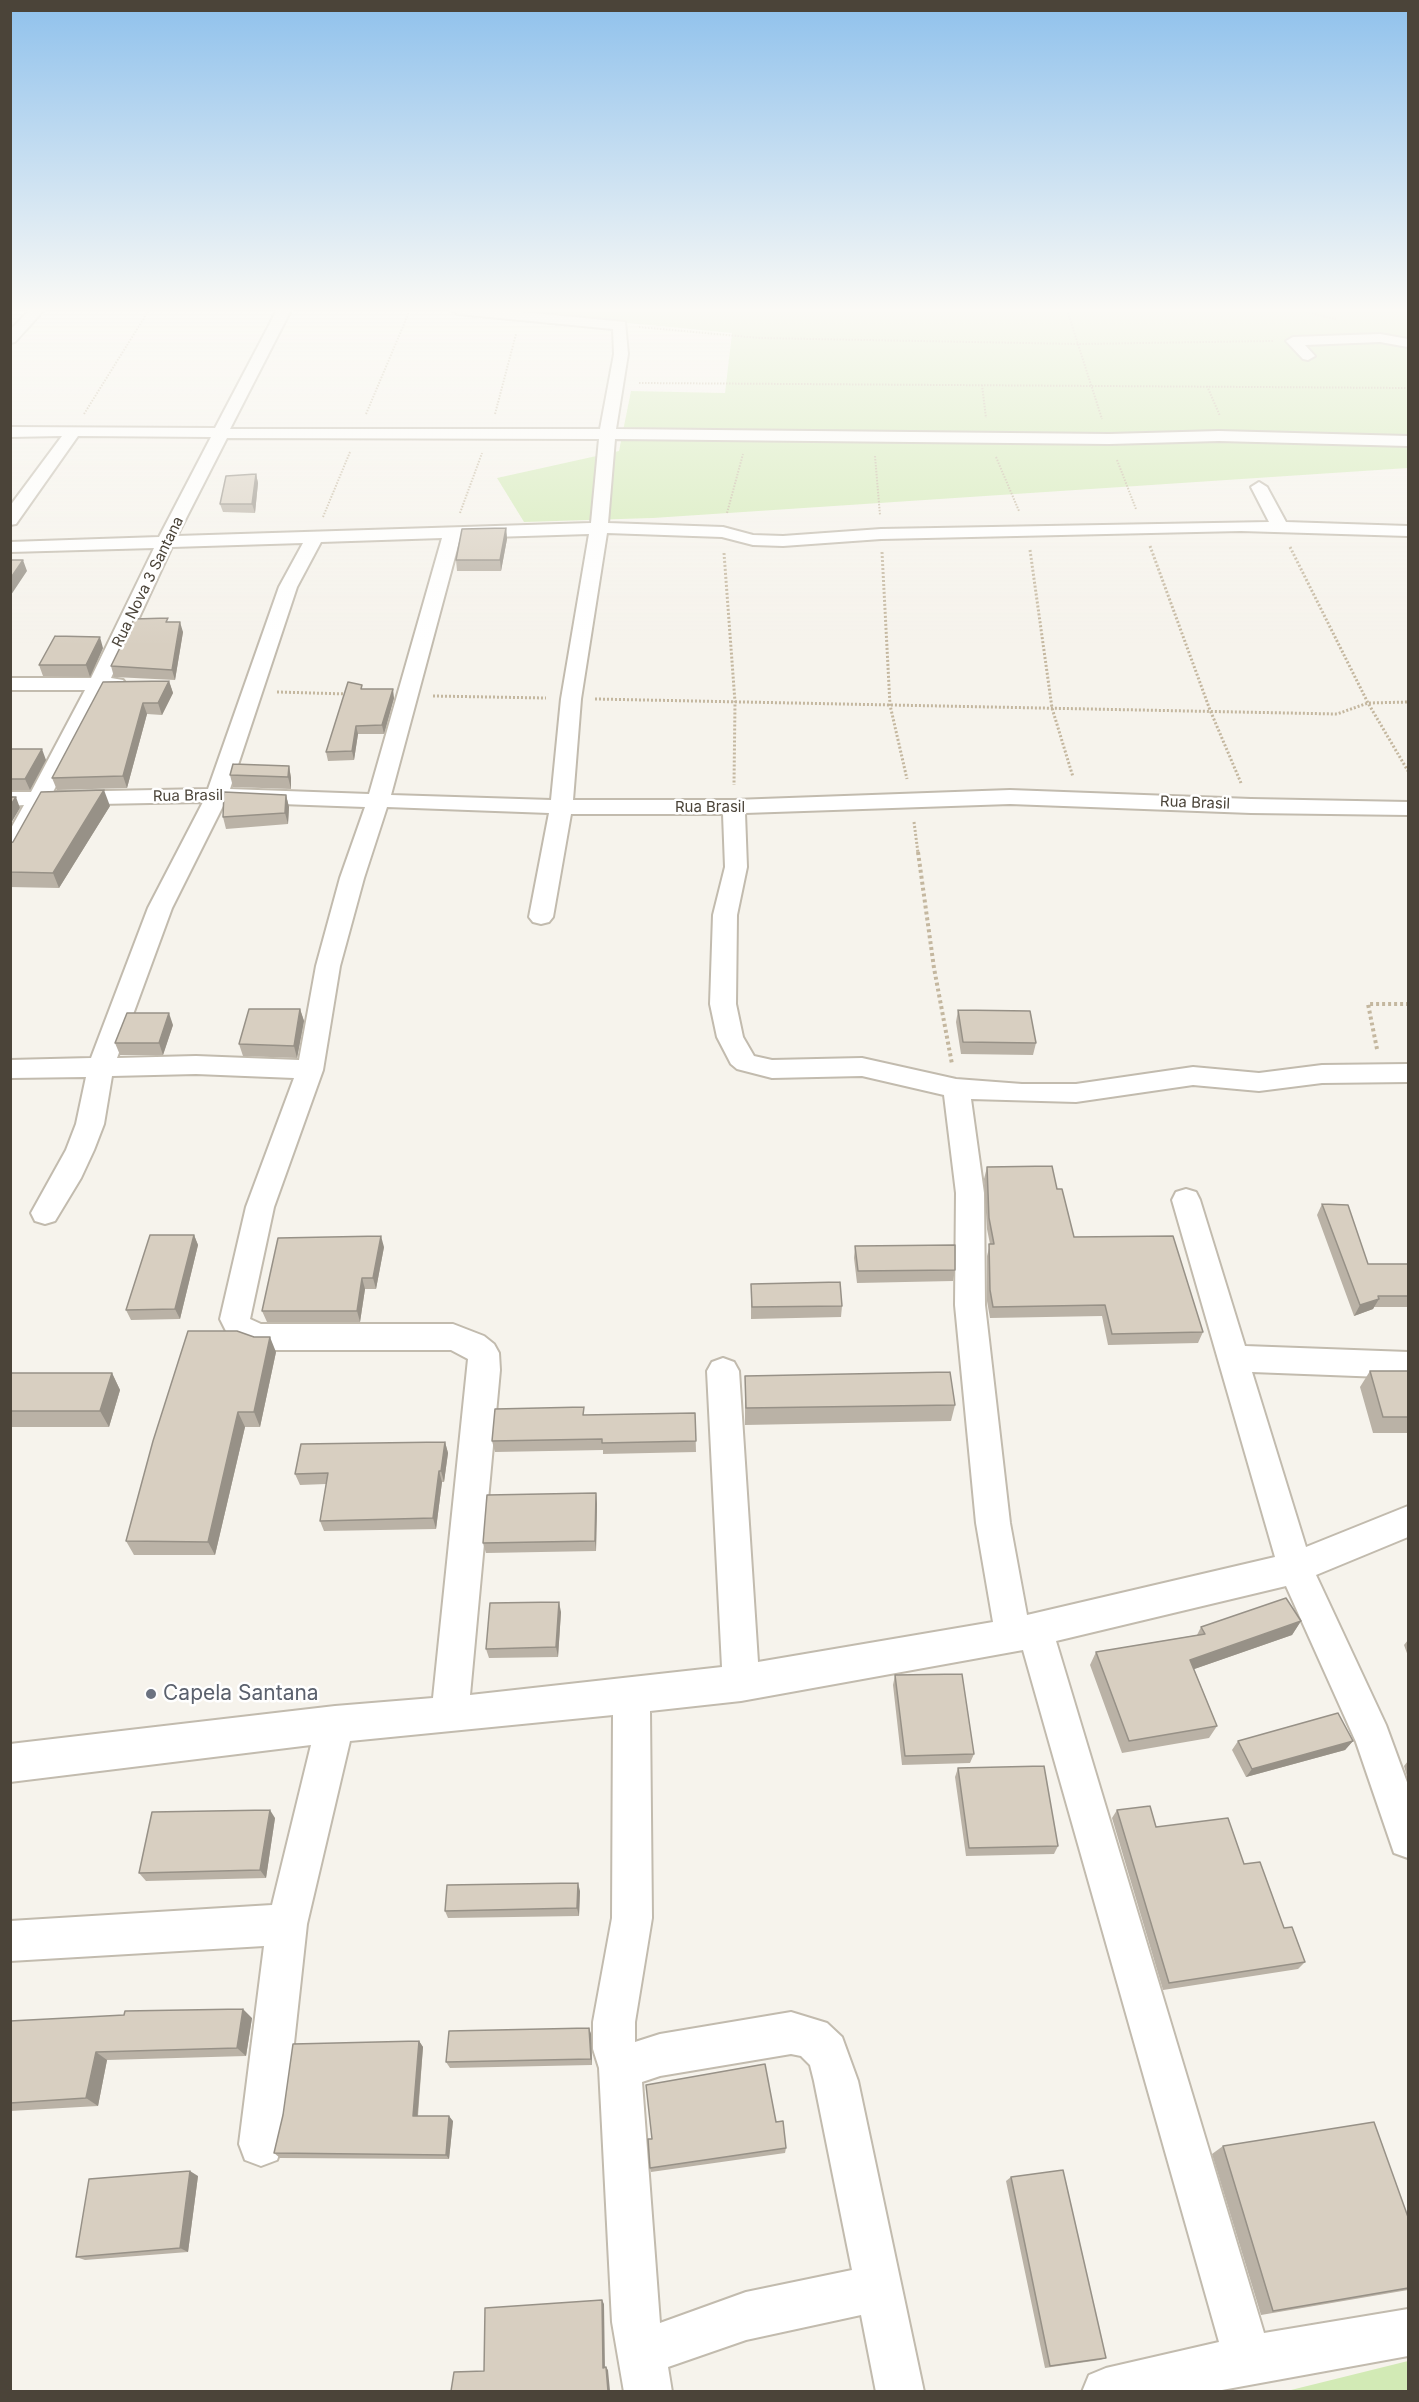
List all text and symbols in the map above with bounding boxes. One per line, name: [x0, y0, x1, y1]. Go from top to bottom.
street label: Rua Nova 3 Santana: [109, 514, 187, 650]
street label: Rua Brasil: [153, 786, 223, 806]
street label: Rua Brasil: [1160, 793, 1230, 813]
street label: Rua Brasil: [675, 798, 745, 816]
place label: Capela Santana: [163, 1681, 319, 1707]
marker: Capela Santana: [144, 1687, 158, 1701]

